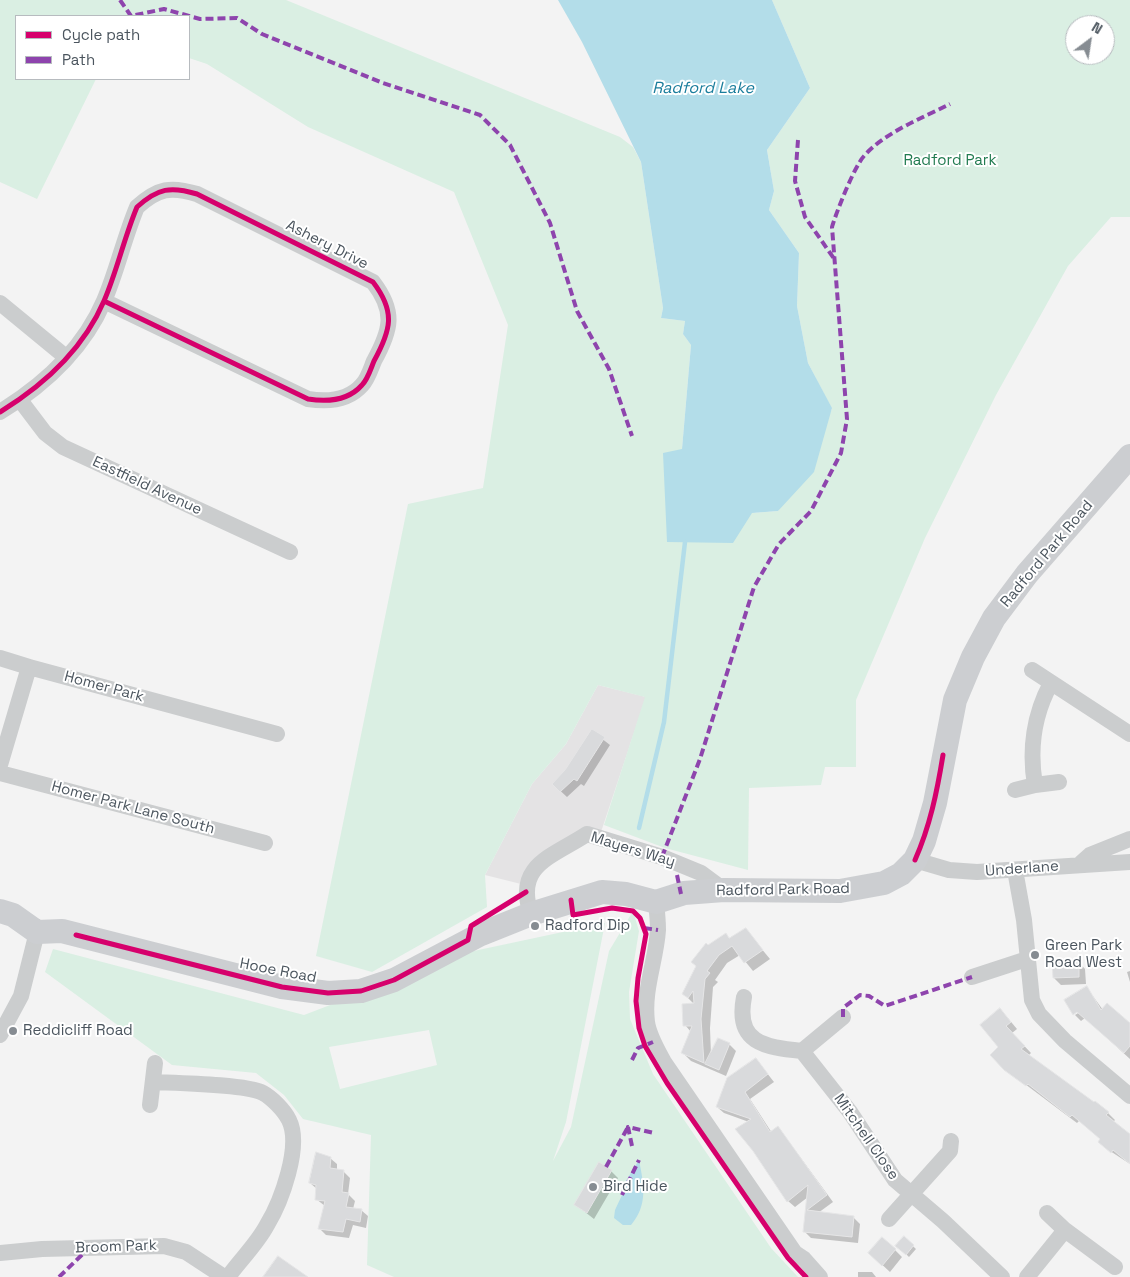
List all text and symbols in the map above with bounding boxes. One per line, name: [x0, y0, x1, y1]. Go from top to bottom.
legend: [15, 15, 190, 80]
north arrow: [1065, 15, 1115, 65]
text: N: [1089, 18, 1106, 38]
text: Cycle path: [62, 25, 140, 44]
text: Path: [62, 50, 95, 69]
water label: Radford Lake: [652, 79, 754, 99]
park label: Radford Park: [903, 152, 997, 170]
street label: Ashery Drive: [283, 217, 371, 273]
street label: Eastfield Avenue: [89, 453, 205, 519]
street label: Radford Park Road: [997, 497, 1097, 611]
street label: Homer Park: [62, 668, 146, 706]
street label: Homer Park Lane South: [50, 778, 216, 838]
street label: Mayers Way: [589, 829, 677, 871]
street label: Underlane: [985, 857, 1059, 881]
street label: Radford Park Road: [716, 880, 850, 900]
place label: Radford Dip: [545, 917, 630, 935]
marker: Radford Dip: [529, 920, 541, 932]
place label: Green Park Road West: [1045, 937, 1122, 972]
marker: Green Park Road West: [1029, 949, 1041, 961]
street label: Hooe Road: [238, 955, 318, 987]
place label: Reddicliff Road: [23, 1022, 133, 1040]
marker: Reddicliff Road: [7, 1025, 19, 1037]
street label: Mitchell Close: [830, 1091, 902, 1183]
place label: Bird Hide: [603, 1178, 668, 1196]
marker: Bird Hide: [587, 1181, 599, 1193]
street label: Broom Park: [75, 1237, 157, 1257]

